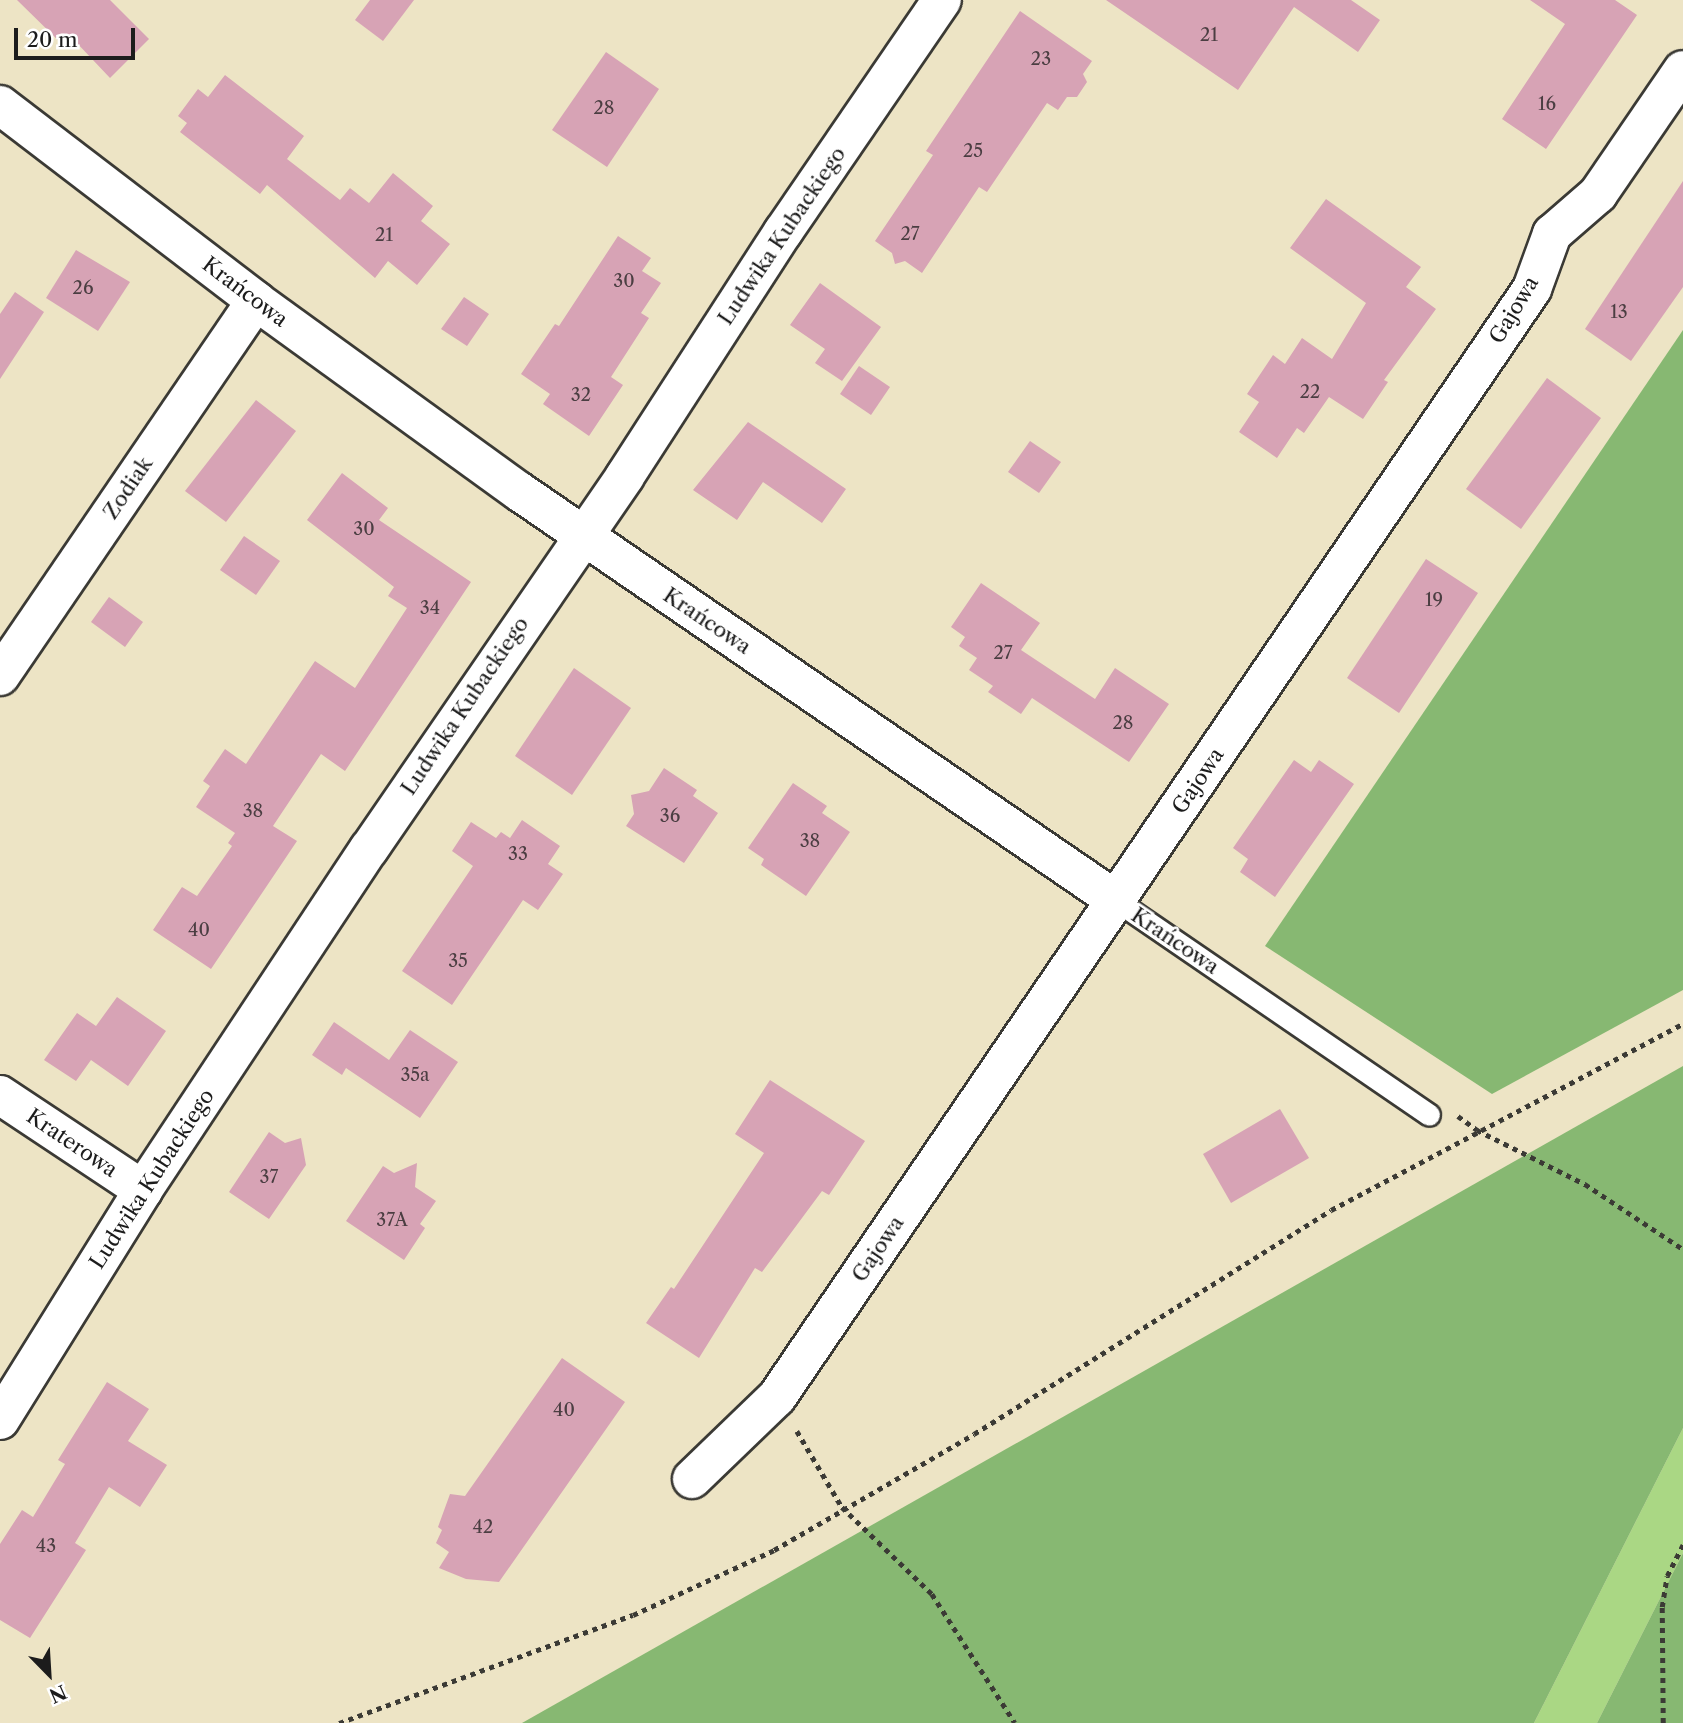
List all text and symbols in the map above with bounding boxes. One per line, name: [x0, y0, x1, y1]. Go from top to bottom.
scale bar: [18, 14, 138, 58]
house number: 21: [1200, 24, 1218, 46]
text: 20 m: [27, 27, 78, 52]
house number: 23: [1031, 48, 1051, 70]
house number: 16: [1538, 93, 1556, 115]
house number: 28: [593, 97, 615, 119]
house number: 25: [963, 140, 983, 162]
street label: Ludwika Kubackiego: [713, 142, 851, 330]
house number: 27: [900, 223, 920, 245]
house number: 21: [375, 224, 393, 246]
street label: Krańcowa: [197, 252, 293, 332]
house number: 30: [613, 270, 635, 292]
street label: Gajowa: [1484, 272, 1544, 348]
house number: 26: [73, 277, 93, 299]
house number: 13: [1610, 301, 1628, 323]
house number: 22: [1300, 381, 1320, 403]
house number: 32: [571, 384, 591, 406]
street label: Zodiak: [98, 452, 158, 524]
house number: 30: [353, 518, 375, 540]
street label: Krańcowa: [658, 583, 756, 659]
house number: 19: [1425, 589, 1443, 611]
house number: 34: [420, 597, 440, 619]
street label: Ludwika Kubackiego: [396, 612, 534, 800]
house number: 27: [993, 642, 1013, 664]
house number: 28: [1112, 712, 1134, 734]
street label: Gajowa: [1167, 743, 1229, 819]
house number: 38: [243, 800, 263, 822]
house number: 36: [660, 805, 680, 827]
house number: 38: [800, 830, 820, 852]
house number: 33: [508, 843, 528, 865]
street label: Krańcowa: [1126, 903, 1224, 979]
house number: 40: [188, 919, 210, 941]
house number: 35: [448, 950, 468, 972]
house number: 35a: [400, 1064, 430, 1086]
street label: Ludwika Kubackiego: [84, 1084, 220, 1274]
street label: Kraterowa: [22, 1103, 122, 1183]
house number: 37: [260, 1166, 278, 1188]
house number: 37A: [376, 1209, 408, 1231]
street label: Gajowa: [847, 1211, 909, 1287]
house number: 40: [553, 1399, 575, 1421]
house number: 42: [473, 1516, 493, 1538]
house number: 43: [36, 1535, 56, 1557]
north arrow: [14, 1639, 84, 1709]
text: N: [46, 1680, 70, 1708]

